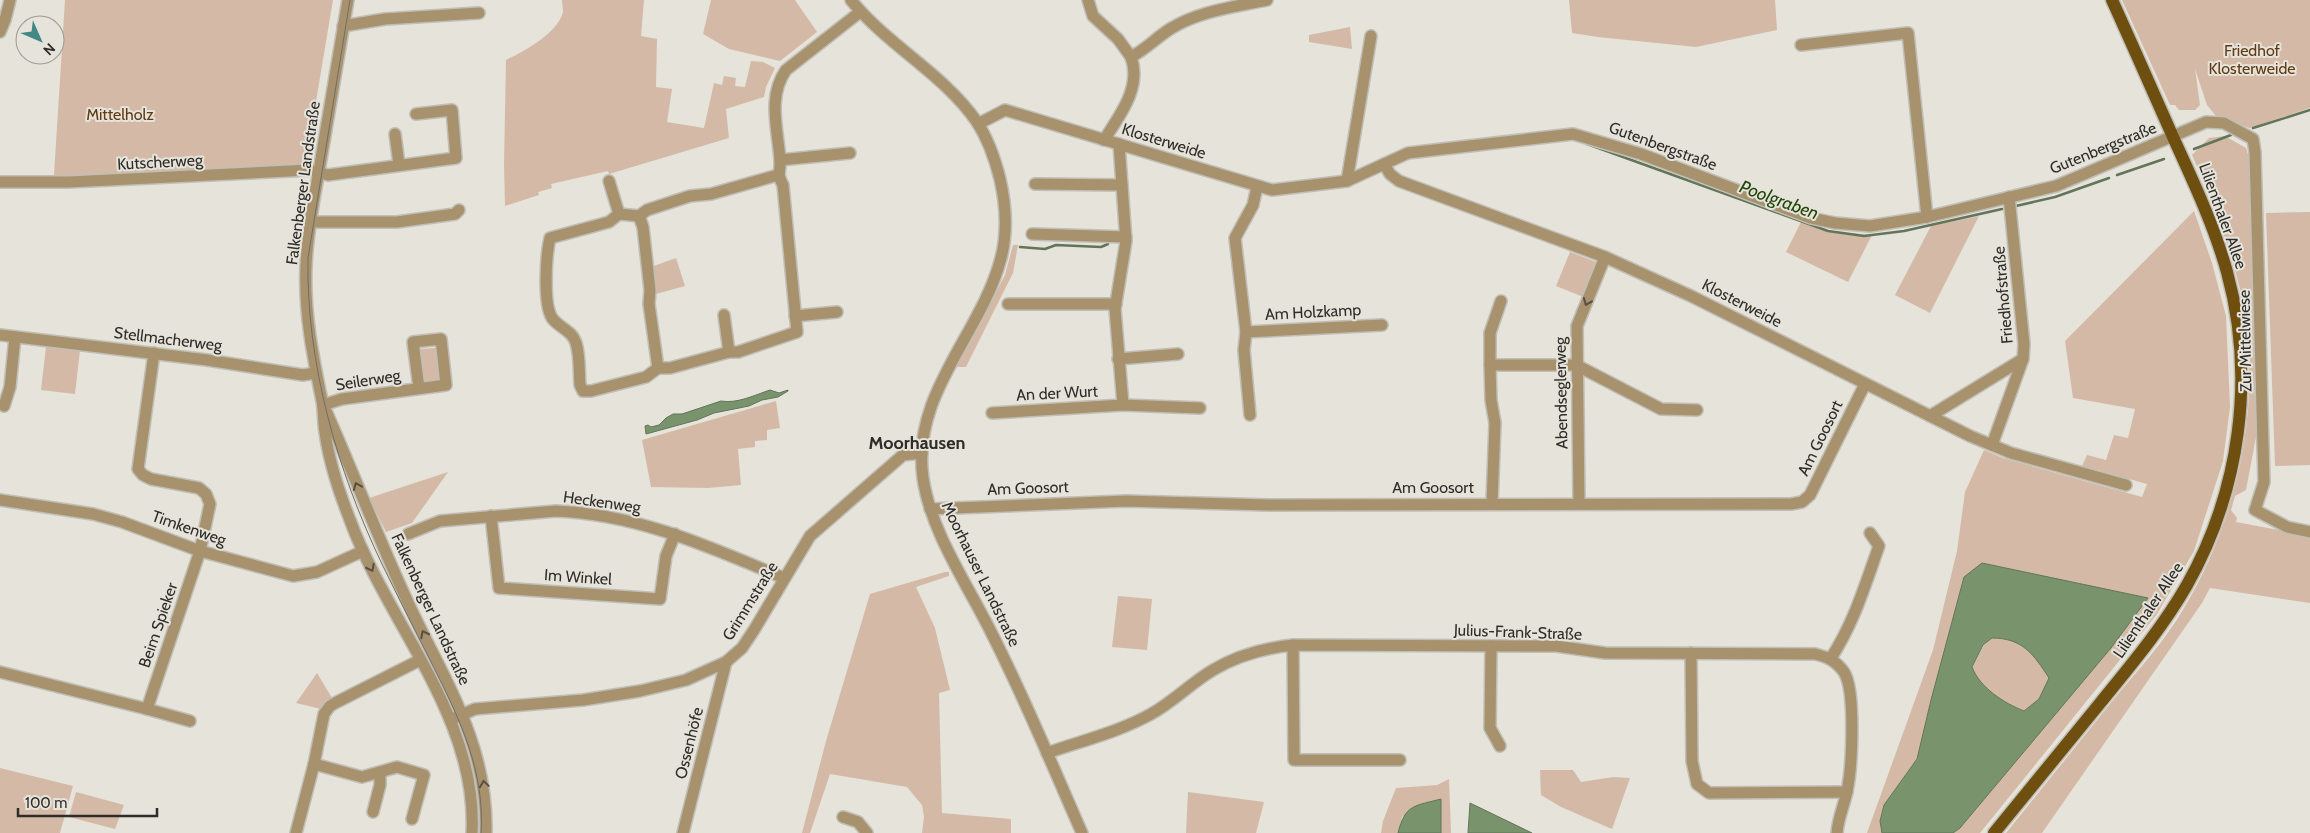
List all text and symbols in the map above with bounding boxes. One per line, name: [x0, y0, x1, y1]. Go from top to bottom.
north arrow: [15, 15, 65, 65]
text: N: [39, 39, 59, 59]
park label: Friedhof Klosterweide: [2209, 41, 2295, 78]
street label: Falkenberger Landstraße: [282, 100, 324, 266]
park label: Mittelholz: [86, 105, 154, 124]
street label: Gutenbergstraße: [1606, 118, 1720, 174]
street label: Gutenbergstraße: [2047, 118, 2159, 178]
street label: Klosterweide: [1120, 119, 1208, 163]
street label: Kutscherweg: [117, 150, 204, 174]
street label: Lilienthaler Allee: [2195, 160, 2251, 272]
water label: Poolgraben: [1736, 176, 1822, 224]
street label: Friedhofstraße: [1989, 245, 2017, 345]
street label: Klosterweide: [1699, 275, 1785, 331]
street label: Zur Mittelwiese: [2235, 290, 2255, 392]
one-way arrow: [1582, 298, 1592, 306]
street label: Am Holzkamp: [1264, 300, 1362, 324]
street label: Stellmacherweg: [113, 323, 224, 355]
street label: Abendseglerweg: [1551, 336, 1571, 449]
street label: Seilerweg: [334, 365, 403, 395]
street label: An der Wurt: [1016, 381, 1099, 405]
street label: Am Goosort: [1794, 397, 1847, 479]
district label: Moorhausen: [869, 432, 965, 454]
street label: Am Goosort: [987, 477, 1070, 499]
street label: Am Goosort: [1392, 478, 1474, 497]
one-way arrow: [353, 482, 364, 491]
street label: Heckenweg: [562, 487, 643, 517]
street label: Moorhauser Landstraße: [938, 498, 1024, 650]
street label: Timkenweg: [149, 506, 230, 550]
street label: Falkenberger Landstraße: [387, 530, 475, 688]
street label: Grimmstraße: [718, 558, 782, 644]
street label: Lilienthaler Allee: [2109, 558, 2187, 662]
one-way arrow: [365, 563, 375, 572]
street label: Im Winkel: [544, 565, 613, 589]
street label: Beim Spieker: [135, 579, 182, 670]
street label: Julius-Frank-Straße: [1452, 620, 1583, 644]
one-way arrow: [420, 630, 430, 639]
street label: Ossenhöfe: [671, 705, 707, 781]
one-way arrow: [479, 780, 490, 788]
scale bar: [18, 786, 156, 818]
text: 100 m: [25, 794, 67, 812]

